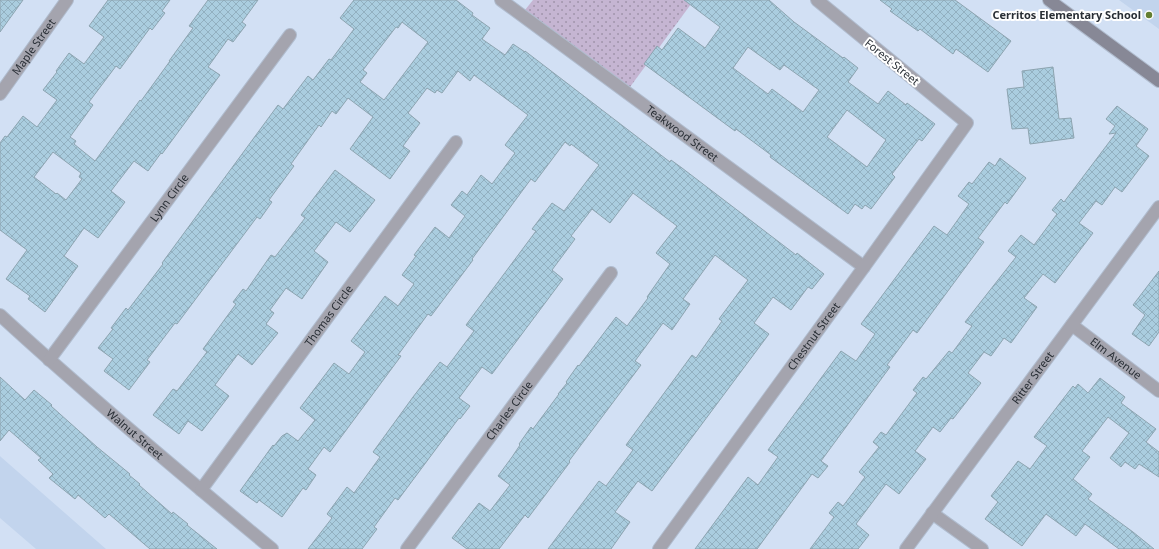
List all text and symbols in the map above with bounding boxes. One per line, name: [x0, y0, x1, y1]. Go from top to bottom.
place label: Cerritos Elementary School: [992, 7, 1141, 22]
marker: Cerritos Elementary School: [1144, 10, 1154, 20]
street label: Maple Street: [8, 15, 58, 78]
street label: Forest Street: [862, 35, 923, 88]
street label: Teakwood Street: [643, 101, 722, 164]
street label: Lynn Circle: [146, 170, 192, 225]
street label: Thomas Circle: [301, 282, 356, 349]
street label: Chestnut Street: [784, 299, 843, 373]
street label: Elm Avenue: [1087, 333, 1145, 382]
street label: Ritter Street: [1008, 348, 1057, 407]
street label: Charles Circle: [482, 378, 536, 443]
street label: Walnut Street: [104, 405, 167, 462]

